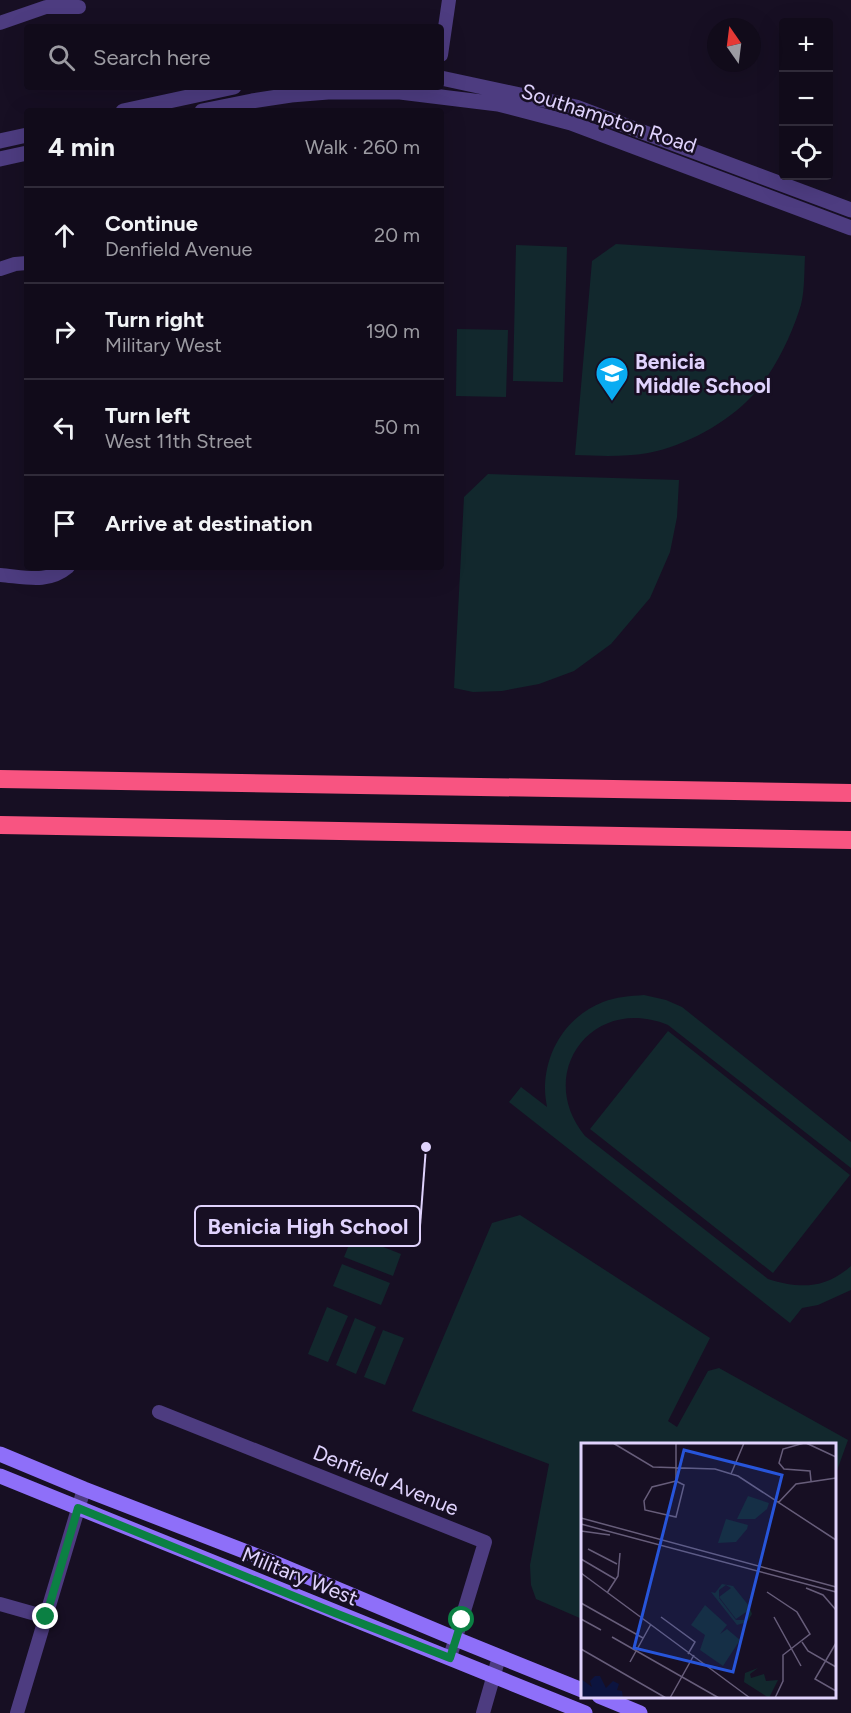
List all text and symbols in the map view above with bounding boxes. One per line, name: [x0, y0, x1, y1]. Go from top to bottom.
north arrow: [707, 18, 761, 72]
map controls: [779, 18, 833, 180]
button: +: [779, 18, 833, 72]
search box: [24, 24, 444, 90]
icon: search: [45, 41, 78, 74]
text: Search here: [93, 44, 211, 71]
button: −: [779, 72, 833, 126]
street label: Southampton Road: [518, 78, 700, 158]
button: locate: [779, 126, 833, 180]
text: 4 min: [48, 131, 115, 163]
text: Walk · 260 m: [305, 135, 420, 159]
text: Continue: [105, 210, 198, 237]
icon: ahead: [48, 219, 81, 252]
text: 20 m: [374, 223, 420, 247]
text: Denfield Avenue: [105, 237, 252, 261]
text: Turn right: [105, 306, 204, 333]
icon: right: [48, 315, 81, 348]
text: 190 m: [366, 319, 420, 343]
text: Military West: [105, 333, 222, 357]
place label: Benicia Middle School: [635, 349, 771, 398]
school or university icon: Benicia Middle School: [594, 355, 630, 402]
text: Turn left: [105, 402, 191, 429]
icon: left: [48, 411, 81, 444]
text: 50 m: [374, 415, 420, 439]
text: West 11th Street: [105, 429, 252, 453]
icon: arrive: [48, 507, 81, 540]
text: Arrive at destination: [105, 510, 313, 537]
callout: Benicia High School: [195, 1206, 420, 1246]
text: Benicia High School: [208, 1213, 408, 1240]
street label: Denfield Avenue: [310, 1439, 462, 1521]
inset map: [581, 1443, 836, 1698]
street label: Military West: [238, 1541, 362, 1611]
route end: [32, 1603, 58, 1629]
route start: [448, 1606, 474, 1632]

